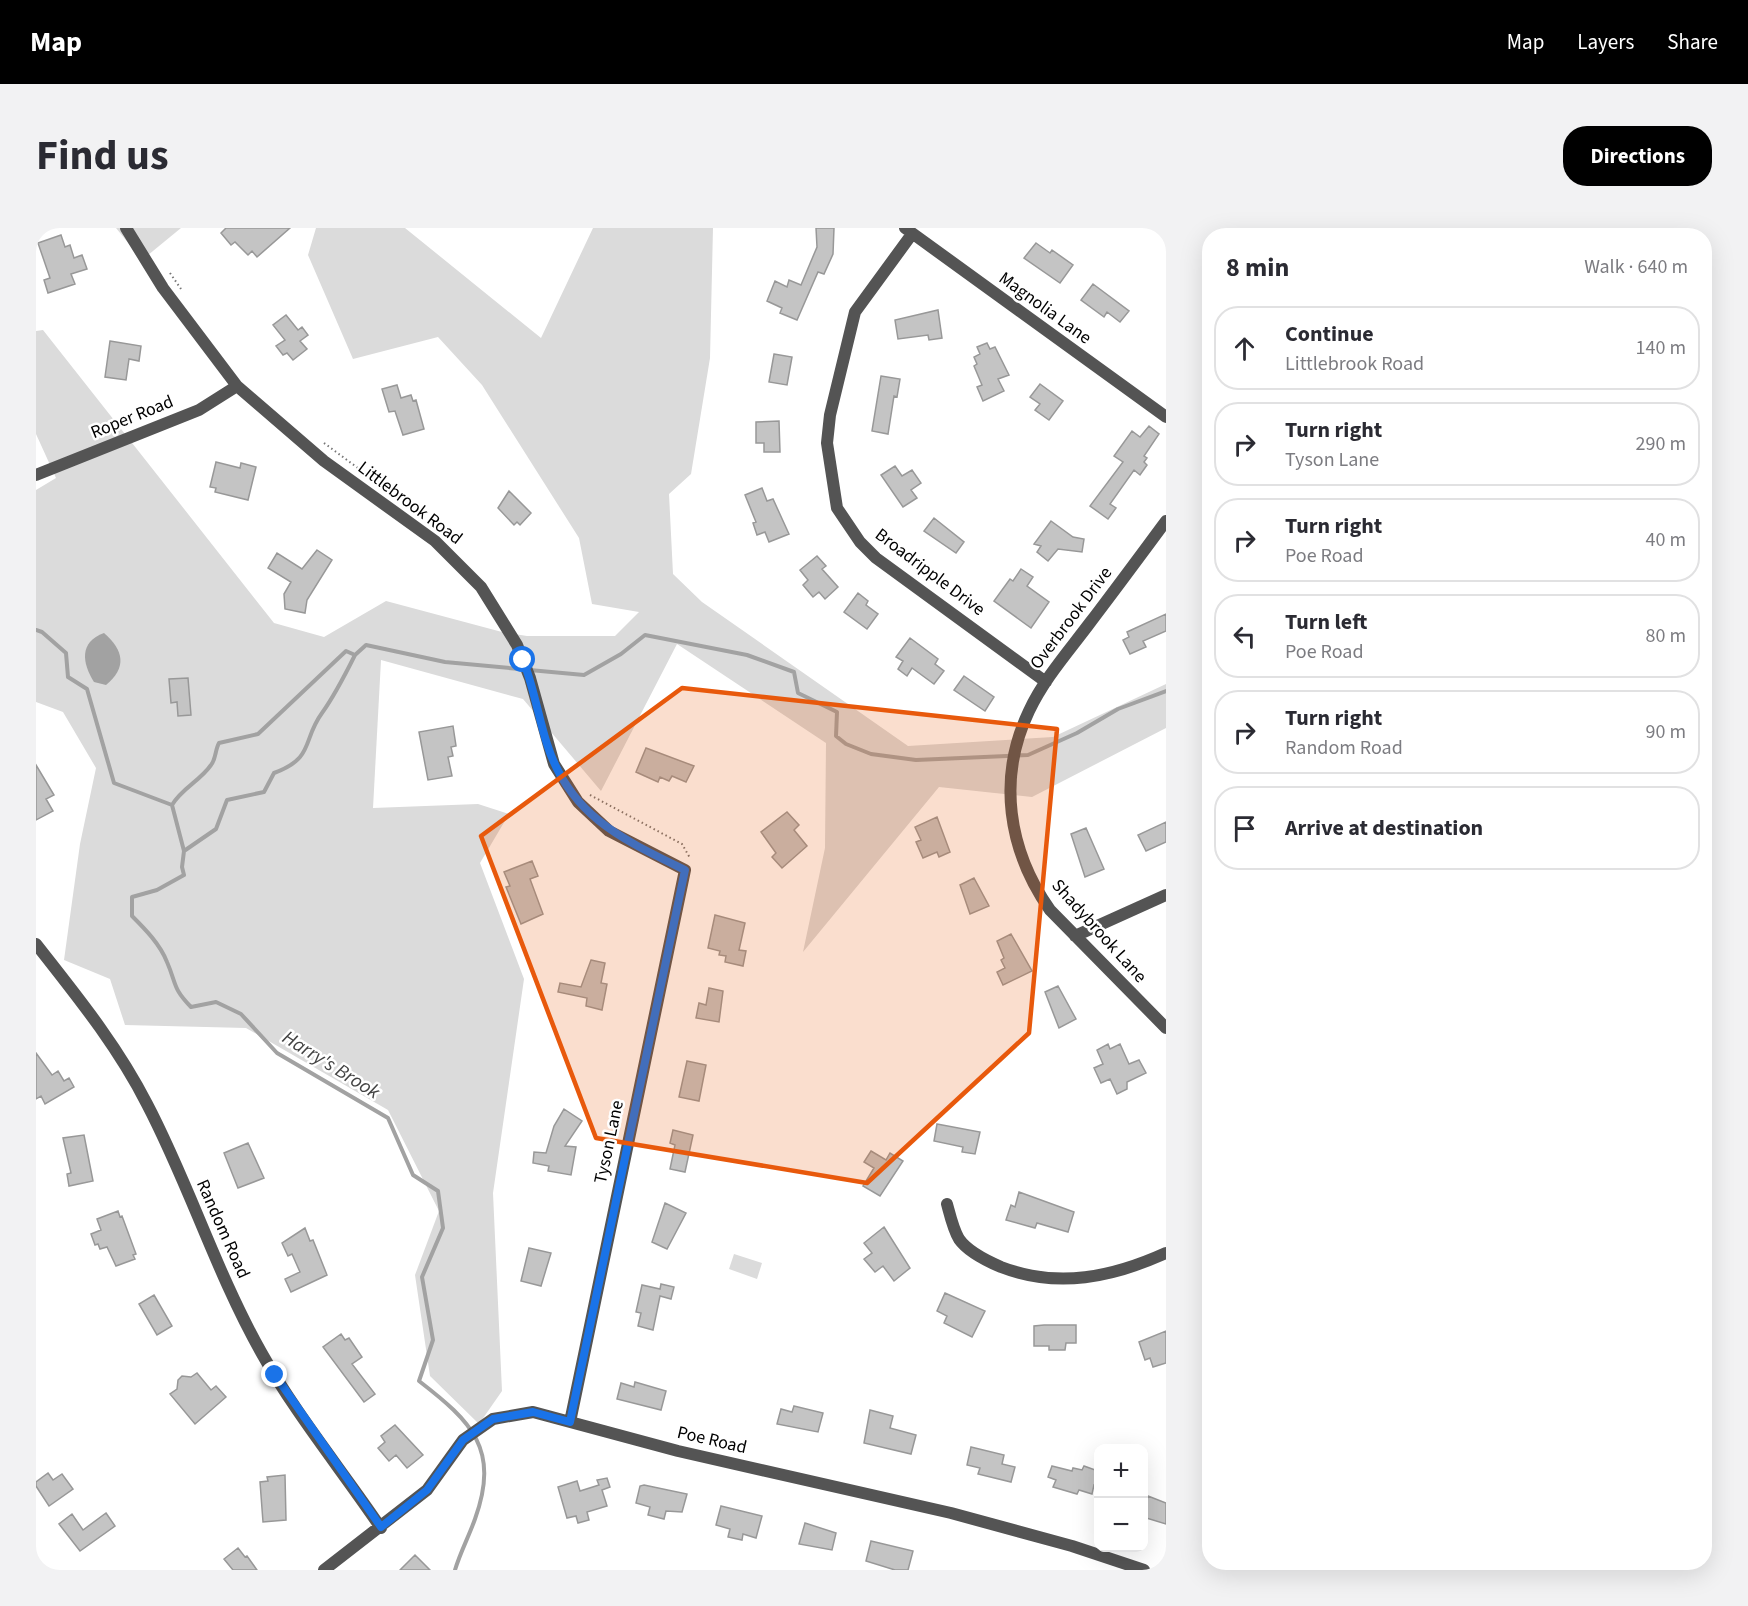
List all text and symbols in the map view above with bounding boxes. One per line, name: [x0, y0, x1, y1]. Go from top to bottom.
text: Map: [30, 22, 82, 62]
text: Map: [1507, 27, 1544, 57]
text: Layers: [1577, 27, 1634, 57]
text: Share: [1667, 27, 1718, 57]
text: Find us: [36, 126, 169, 186]
button: Directions: [1563, 126, 1712, 186]
text: 8 min: [1226, 249, 1289, 286]
text: Walk · 640 m: [1584, 253, 1688, 281]
street label: Magnolia Lane: [994, 266, 1097, 350]
text: Continue: [1285, 318, 1374, 350]
icon: ahead: [1228, 332, 1261, 365]
text: 140 m: [1636, 334, 1686, 362]
text: Littlebrook Road: [1285, 350, 1424, 378]
street label: Roper Road: [87, 389, 177, 445]
text: Turn right: [1285, 414, 1382, 446]
icon: right: [1228, 428, 1261, 461]
text: 290 m: [1636, 430, 1686, 458]
text: Tyson Lane: [1285, 446, 1379, 474]
street label: Littlebrook Road: [352, 455, 468, 551]
text: Turn right: [1285, 510, 1382, 542]
street label: Broadripple Drive: [870, 522, 990, 622]
icon: right: [1228, 524, 1261, 557]
text: 40 m: [1646, 526, 1686, 554]
text: Poe Road: [1285, 542, 1364, 570]
street label: Overbrook Drive: [1024, 562, 1118, 674]
text: Turn left: [1285, 606, 1367, 638]
icon: left: [1228, 620, 1261, 653]
text: 80 m: [1646, 622, 1686, 650]
text: Poe Road: [1285, 638, 1364, 666]
route start: [509, 646, 535, 672]
text: Turn right: [1285, 702, 1382, 734]
icon: right: [1228, 716, 1261, 749]
text: 90 m: [1646, 718, 1686, 746]
text: Random Road: [1285, 734, 1403, 762]
icon: arrive: [1228, 812, 1261, 845]
text: Arrive at destination: [1285, 812, 1483, 844]
street label: Shadybrook Lane: [1046, 874, 1152, 988]
water label: Harry's Brook: [277, 1024, 386, 1106]
street label: Tyson Lane: [588, 1098, 630, 1186]
street label: Random Road: [190, 1175, 256, 1283]
route end: [261, 1361, 287, 1387]
street label: Poe Road: [675, 1420, 749, 1460]
map controls: [1094, 1444, 1148, 1552]
button: +: [1094, 1444, 1148, 1498]
button: −: [1094, 1498, 1148, 1552]

